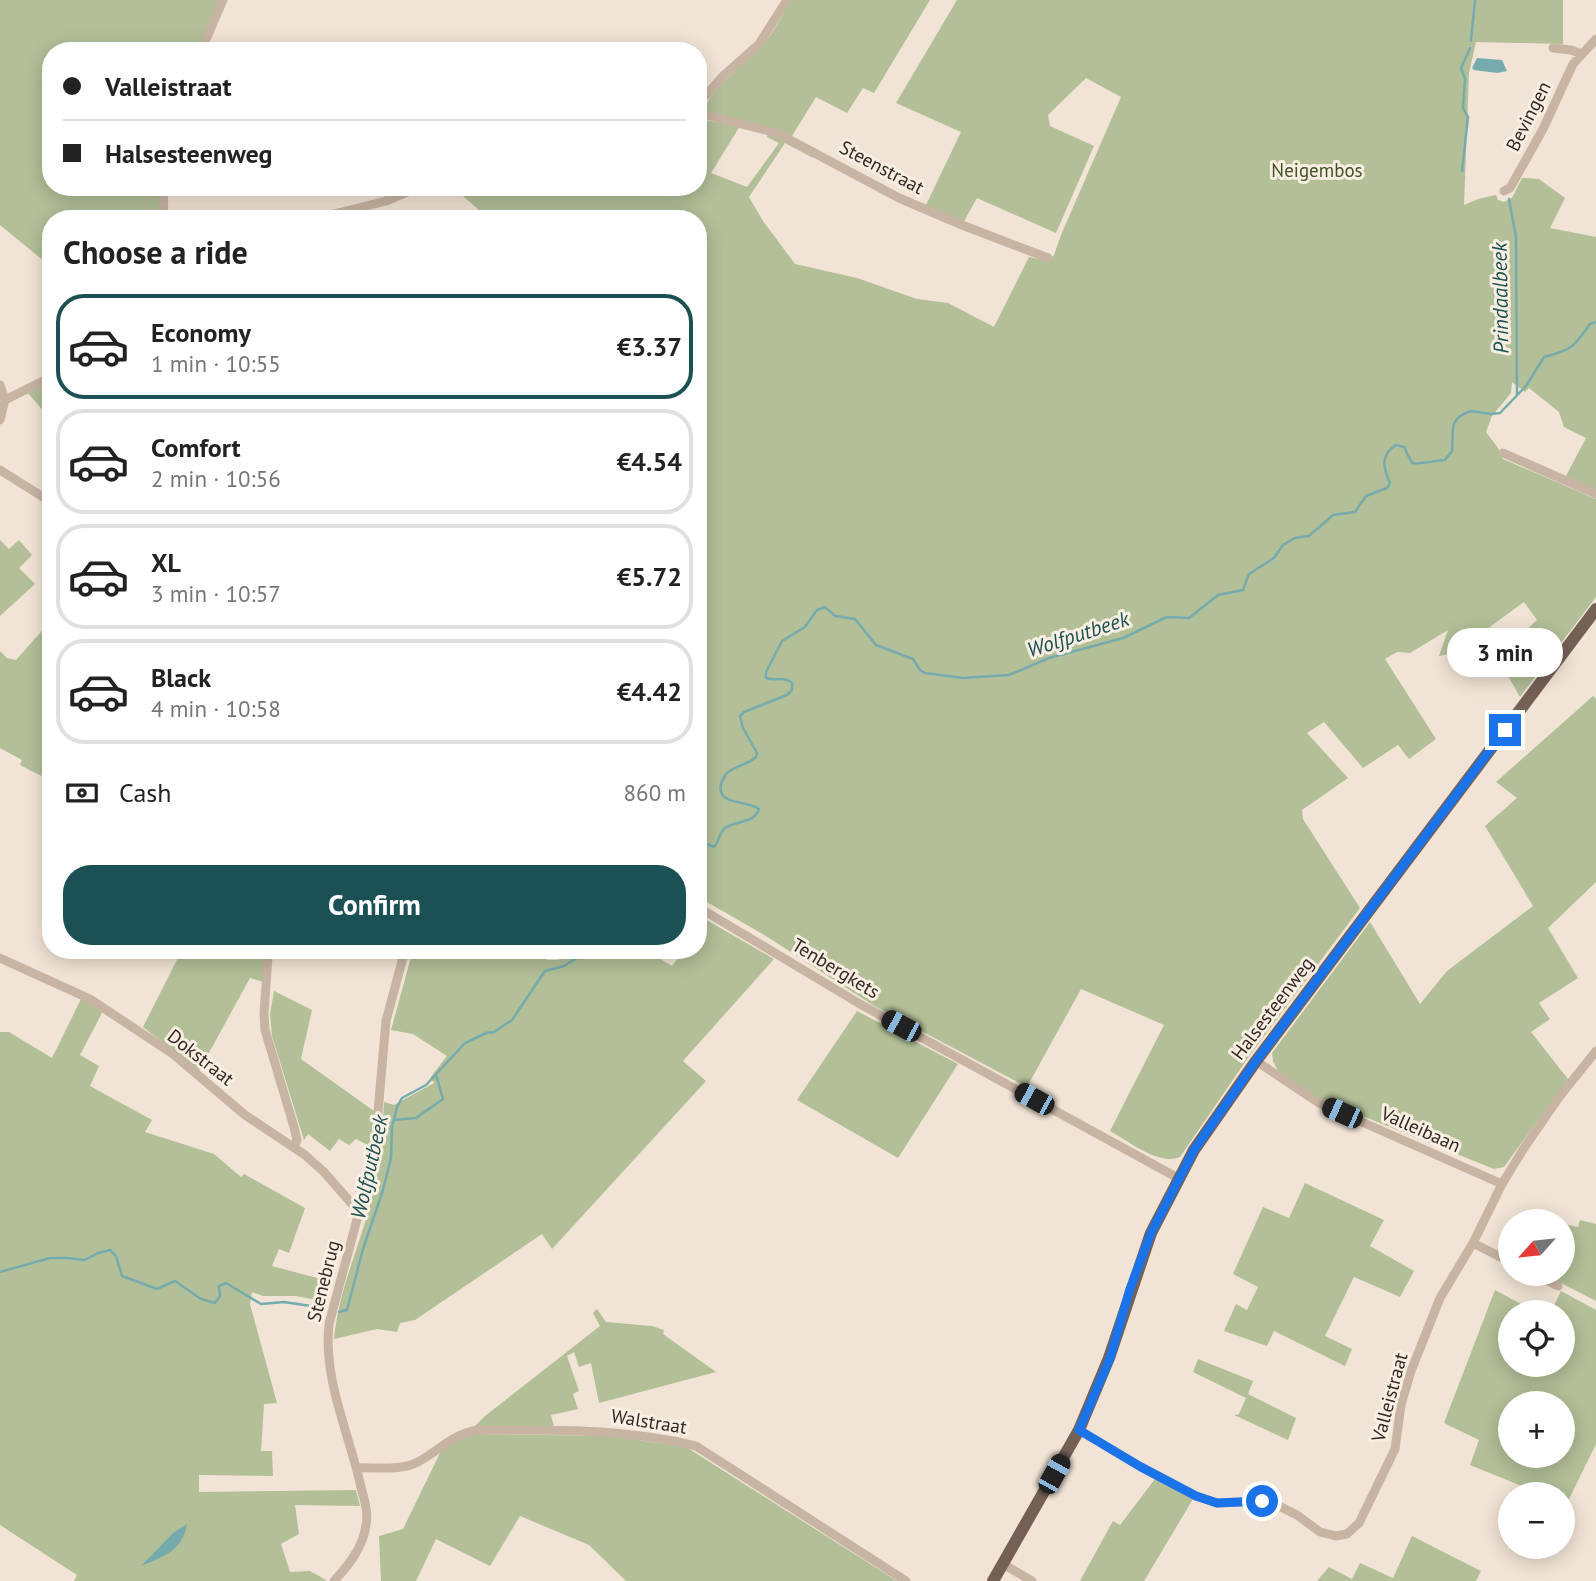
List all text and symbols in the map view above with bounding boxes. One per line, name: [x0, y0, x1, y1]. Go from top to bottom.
text: Valleistraat: [105, 70, 232, 103]
street label: Bevingen: [1500, 77, 1556, 155]
street label: Steenstraat: [836, 135, 929, 199]
text: Halsesteenweg: [105, 137, 273, 170]
park label: Neigembos: [1271, 158, 1363, 182]
text: Choose a ride: [63, 231, 248, 273]
water label: Prindaalbeek: [1486, 241, 1514, 354]
icon: car: [67, 315, 130, 378]
text: Economy: [151, 316, 251, 349]
text: €3.37: [617, 330, 682, 363]
text: 1 min · 10:55: [151, 349, 281, 378]
icon: car: [67, 430, 130, 493]
text: Comfort: [151, 431, 241, 464]
text: €4.54: [617, 445, 682, 478]
text: 2 min · 10:56: [151, 464, 281, 493]
icon: car: [67, 545, 130, 608]
text: XL: [151, 546, 181, 579]
text: €5.72: [617, 560, 682, 593]
text: 3 min · 10:57: [151, 579, 281, 608]
water label: Wolfputbeek: [1024, 604, 1134, 663]
callout: 3 min: [1447, 628, 1563, 678]
text: 3 min: [1477, 638, 1533, 667]
icon: car: [67, 660, 130, 723]
text: Black: [151, 661, 211, 694]
text: €4.42: [617, 675, 682, 708]
text: 4 min · 10:58: [151, 694, 281, 723]
route end: [1489, 714, 1521, 746]
icon: cash: [63, 774, 101, 812]
text: Cash: [119, 776, 171, 809]
text: 860 m: [624, 778, 686, 807]
button: Confirm: [63, 865, 686, 945]
street label: Tenbergkets: [788, 933, 884, 1003]
street label: Halsesteenweg: [1226, 952, 1318, 1064]
car: [878, 1007, 925, 1045]
street label: Dokstraat: [163, 1024, 240, 1091]
car: [1011, 1080, 1058, 1118]
car: [1319, 1095, 1366, 1131]
street label: Valleibaan: [1377, 1100, 1465, 1157]
water label: Wolfputbeek: [344, 1111, 394, 1222]
north arrow: [1498, 1209, 1575, 1286]
map controls: [1498, 1209, 1575, 1559]
street label: Stenebrug: [301, 1238, 345, 1324]
button: locate: [1498, 1300, 1575, 1377]
street label: Valleistraat: [1365, 1349, 1413, 1445]
button: +: [1498, 1391, 1575, 1468]
street label: Walstraat: [610, 1403, 689, 1439]
car: [1035, 1451, 1074, 1497]
button: −: [1498, 1482, 1575, 1559]
route start: [1246, 1485, 1278, 1517]

